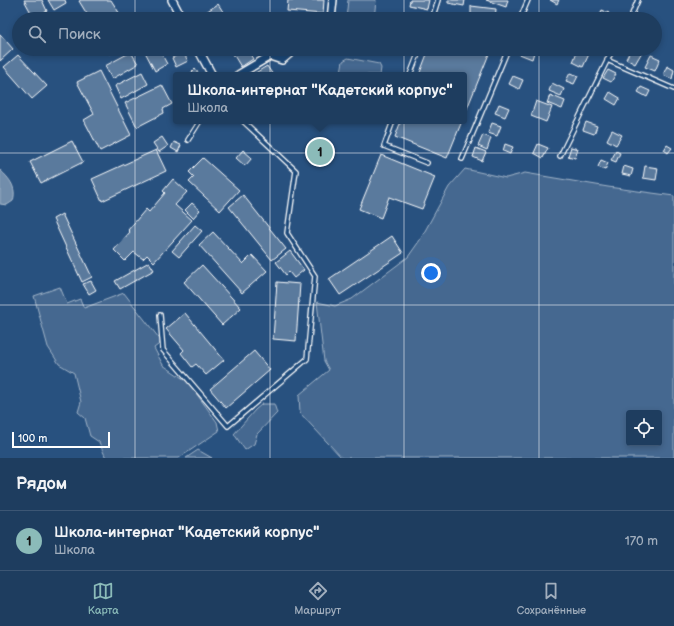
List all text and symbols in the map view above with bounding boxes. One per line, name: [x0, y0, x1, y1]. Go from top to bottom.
search box: [12, 12, 662, 56]
icon: search: [26, 23, 48, 45]
text: Поиск: [58, 25, 101, 44]
popup: [173, 72, 467, 124]
text: Школа-интернат "Кадетский корпус": [187, 81, 453, 100]
text: Школа: [187, 100, 228, 116]
pin: 1: [307, 137, 333, 167]
your location: [421, 263, 441, 283]
map controls: [626, 410, 662, 446]
button: locate: [626, 410, 662, 446]
scale bar: [12, 430, 110, 449]
text: 100 m: [18, 432, 47, 445]
text: Рядом: [16, 474, 67, 494]
text: Школа-интернат "Кадетский корпус": [54, 523, 320, 542]
text: 1: [26, 533, 32, 549]
text: 170 m: [625, 533, 658, 549]
text: Школа: [54, 542, 95, 558]
tab: Карта: [88, 580, 119, 617]
tab: Маршрут: [294, 580, 341, 617]
tab: Сохранённые: [517, 580, 586, 617]

